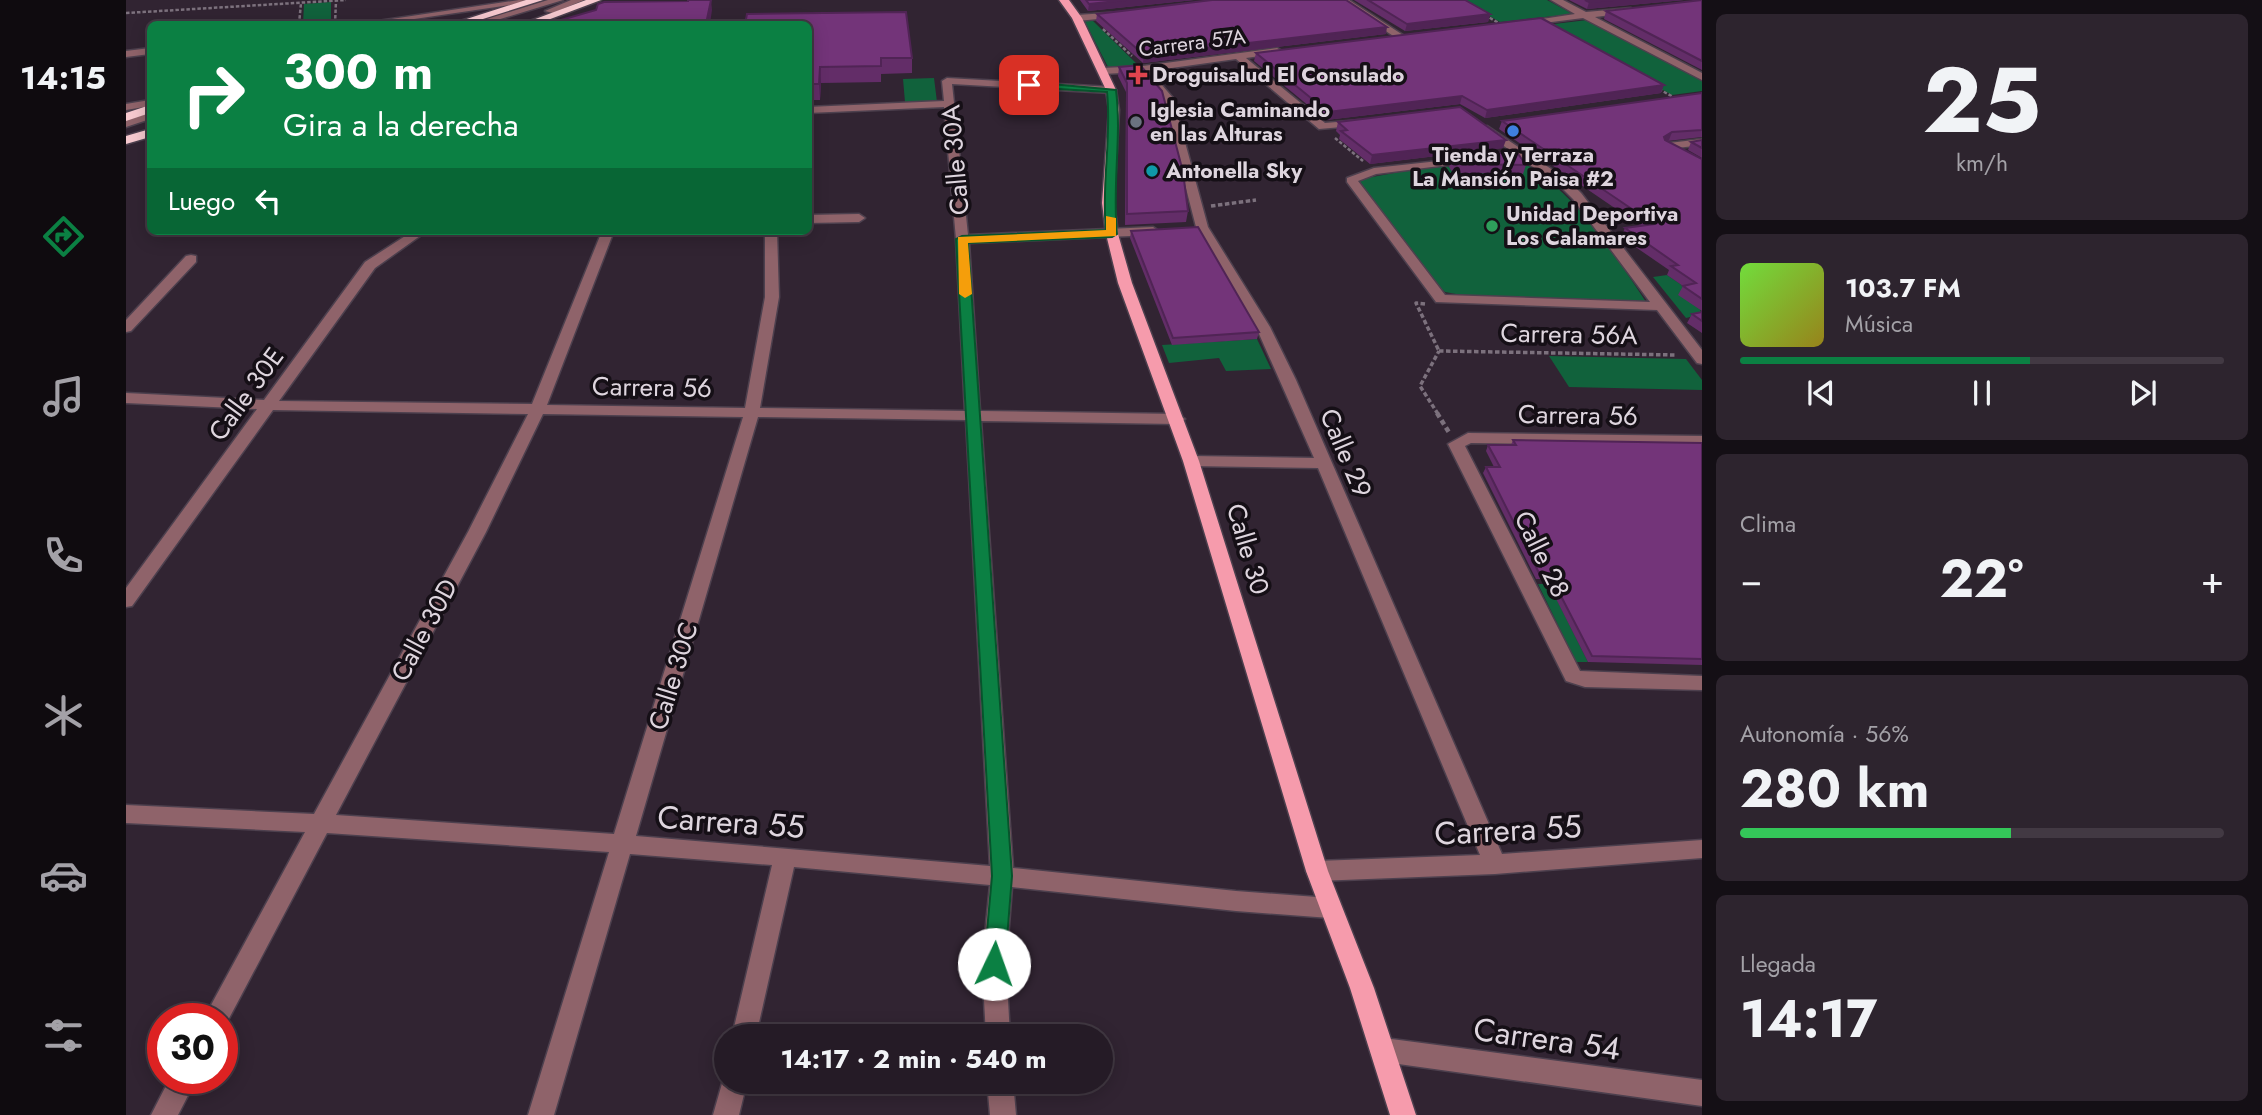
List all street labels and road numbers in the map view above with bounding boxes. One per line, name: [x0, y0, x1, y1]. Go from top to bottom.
street label: Carrera 57A: [1137, 22, 1247, 64]
street label: Calle 30A: [931, 103, 979, 217]
street label: Carrera 56A: [1500, 314, 1639, 354]
street label: Calle 30E: [199, 339, 293, 449]
street label: Carrera 56: [592, 367, 712, 407]
street label: Carrera 56: [1518, 395, 1638, 435]
street label: Calle 29: [1310, 403, 1382, 503]
street label: Calle 30: [1217, 499, 1279, 599]
street label: Calle 28: [1505, 504, 1579, 604]
street label: Calle 30D: [381, 572, 467, 688]
street label: Calle 30C: [639, 617, 707, 735]
street label: Carrera 55: [656, 794, 806, 850]
street label: Carrera 55: [1433, 803, 1583, 857]
street label: Carrera 54: [1471, 1006, 1623, 1072]

